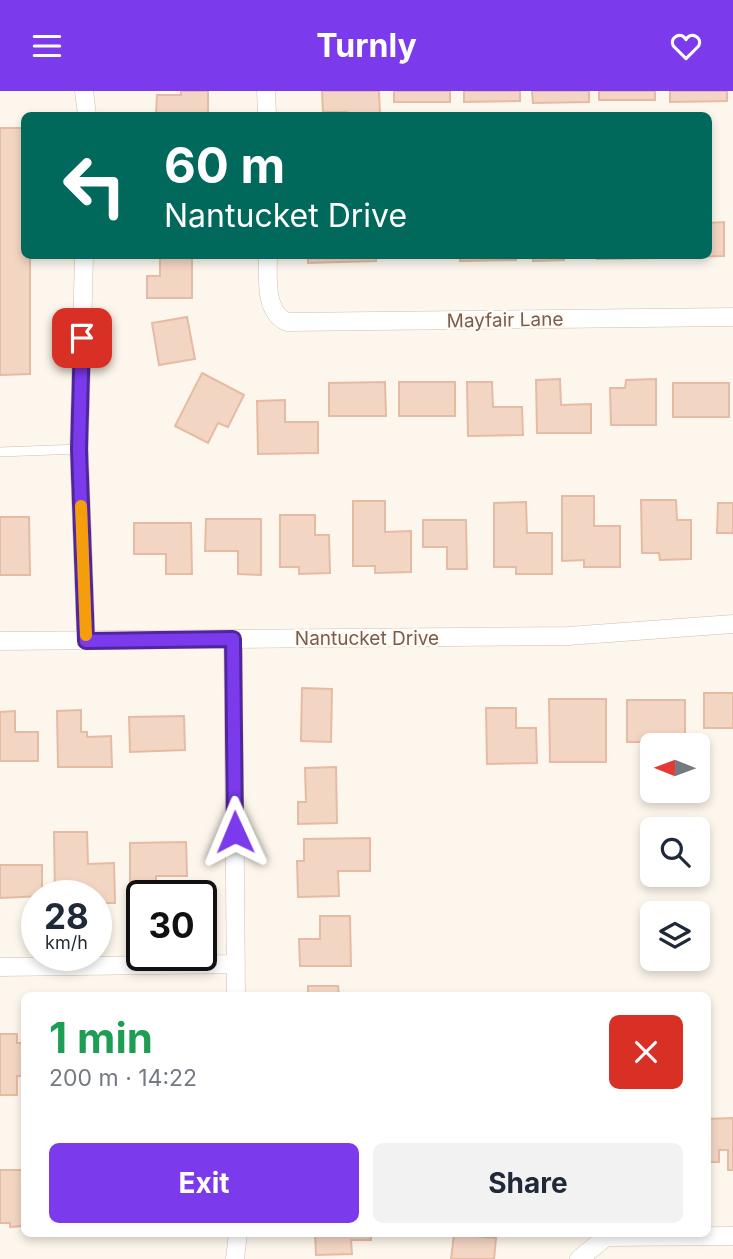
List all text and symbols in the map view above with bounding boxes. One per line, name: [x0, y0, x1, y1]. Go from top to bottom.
text: Turnly: [316, 26, 417, 65]
icon: menu: [28, 27, 66, 65]
icon: heart: [667, 27, 705, 65]
text: 60 m: [164, 136, 285, 195]
icon: left: [49, 140, 140, 231]
text: Nantucket Drive: [164, 196, 407, 235]
street label: Mayfair Lane: [446, 307, 564, 333]
pin: [52, 308, 112, 368]
icon: arrive: [63, 319, 101, 357]
street label: Nantucket Drive: [295, 627, 439, 650]
north arrow: [640, 733, 710, 803]
map controls: [640, 733, 710, 971]
position arrow: [198, 795, 272, 869]
button: search: [640, 817, 710, 887]
speed limit sign: 30: [126, 880, 217, 971]
text: 28: [44, 895, 89, 937]
button: layers: [640, 901, 710, 971]
text: km/h: [45, 932, 88, 953]
text: 1 min: [49, 1012, 153, 1063]
button: close: [609, 1015, 683, 1089]
text: 200 m · 14:22: [49, 1064, 197, 1092]
button: Exit: [49, 1143, 359, 1223]
button: Share: [373, 1143, 683, 1223]

